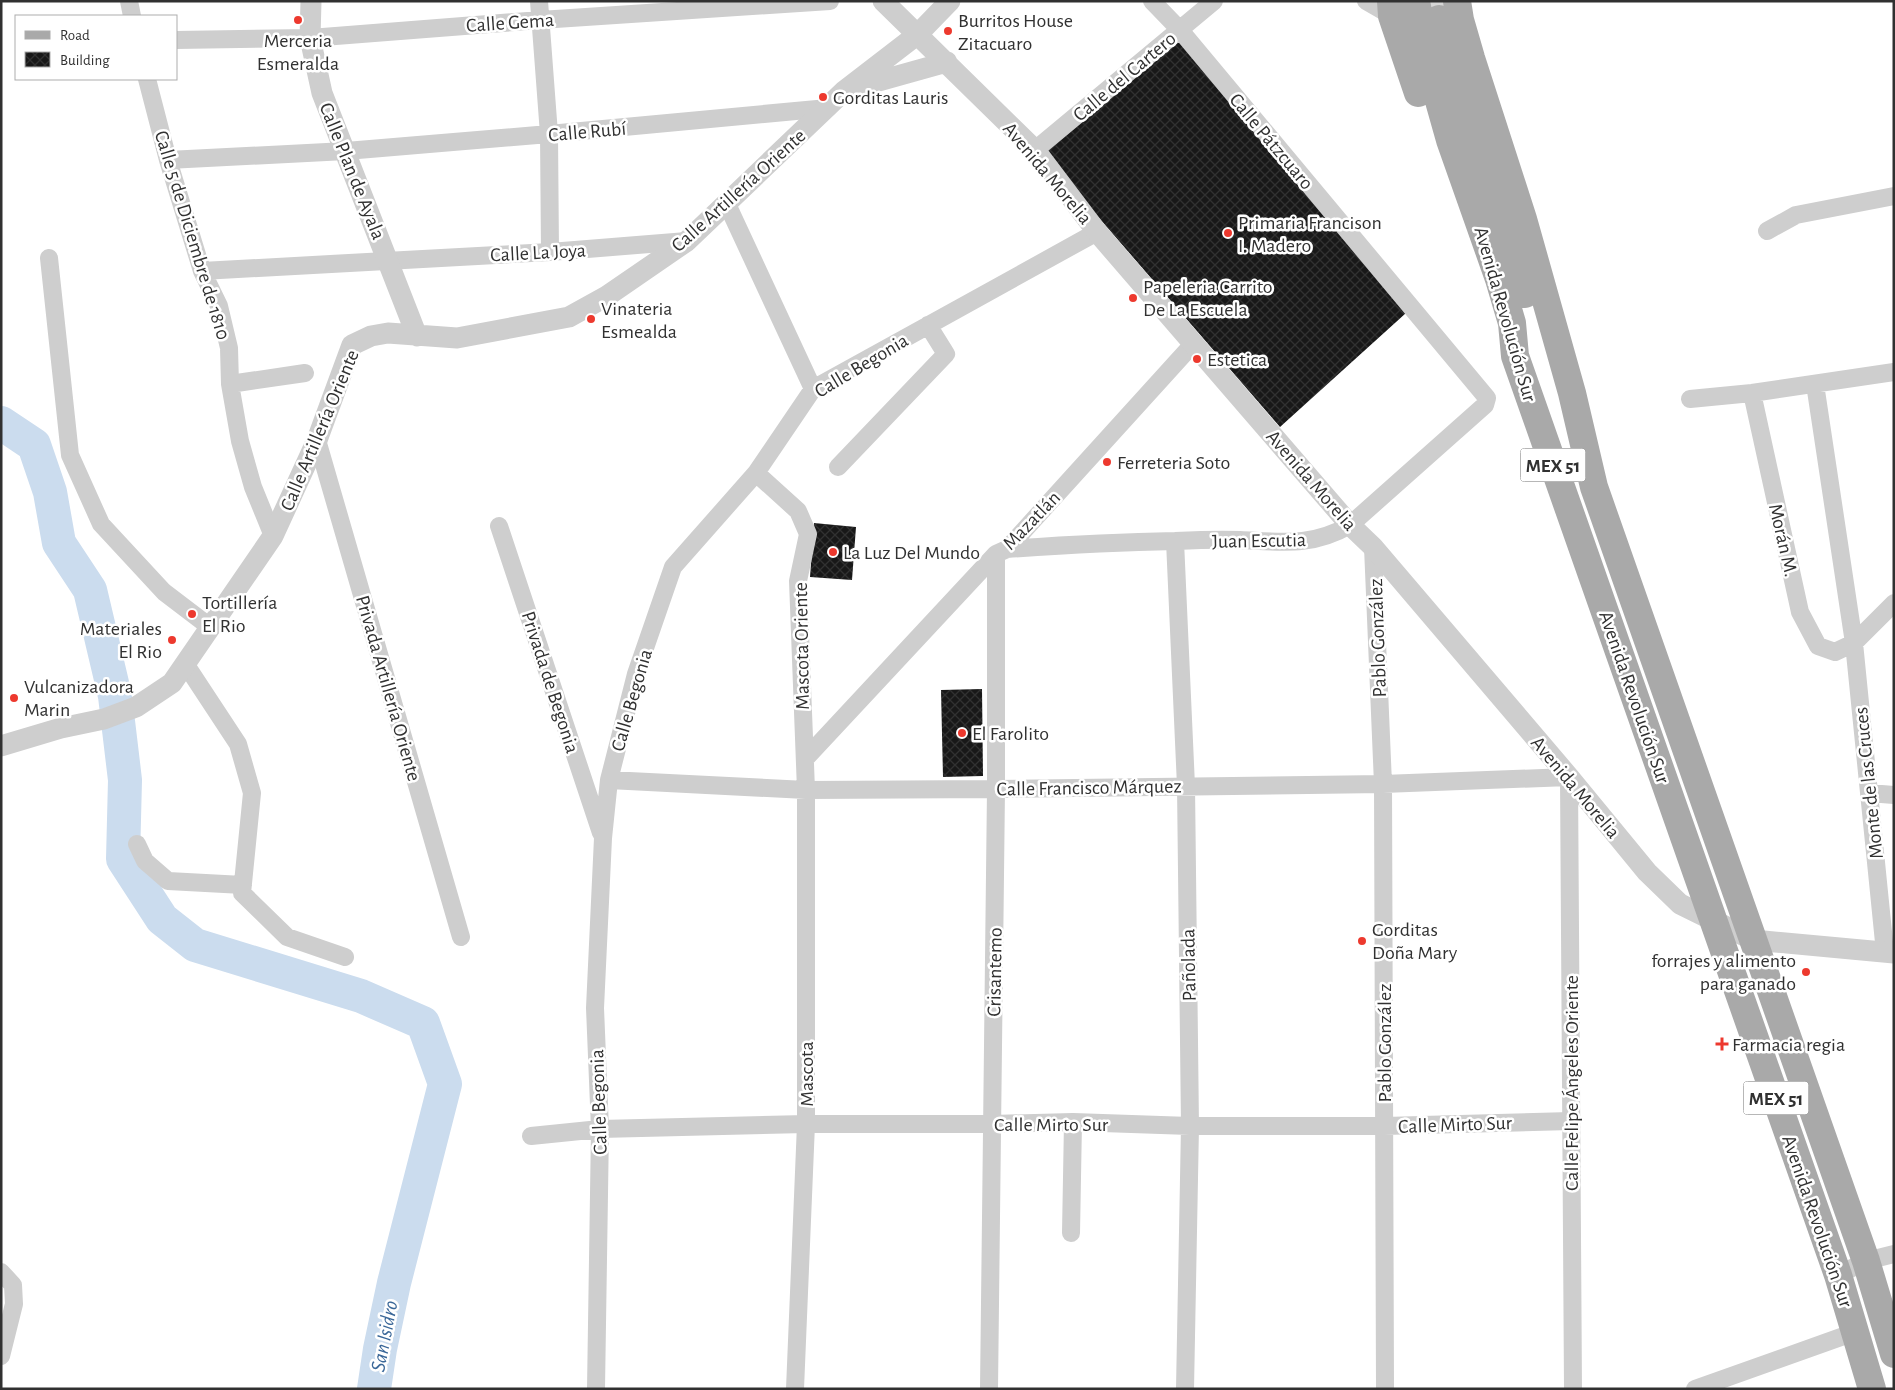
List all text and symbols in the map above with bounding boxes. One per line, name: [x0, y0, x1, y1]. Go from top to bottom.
street label: Calle Gema: [465, 10, 555, 36]
place label: Burritos House Zitacuaro: [958, 11, 1073, 54]
marker: Merceria Esmeralda: [292, 14, 304, 26]
legend: [15, 15, 178, 80]
marker: Burritos House Zitacuaro: [942, 25, 954, 37]
text: Road: [60, 28, 90, 43]
street label: Calle del Cartero: [1069, 28, 1180, 125]
place label: Merceria Esmeralda: [257, 31, 339, 74]
text: Building: [60, 53, 110, 68]
place label: Gorditas Lauris: [833, 88, 948, 108]
street label: Calle Pátzcuaro: [1225, 90, 1317, 194]
marker: Gorditas Lauris: [817, 91, 829, 103]
street label: Calle Plan de Ayala: [316, 100, 389, 243]
street label: Calle Rubí: [547, 119, 627, 145]
street label: Avenida Morelia: [999, 119, 1095, 228]
street label: Calle Artillería Oriente: [668, 125, 810, 256]
street label: Calle 5 de Diciembre de 1810: [151, 128, 233, 342]
place label: Primaria Francison I. Madero: [1238, 213, 1382, 256]
street label: Avenida Revolución Sur: [1470, 225, 1540, 405]
marker: Primaria Francison I. Madero: [1222, 227, 1234, 239]
street label: Calle La Joya: [490, 241, 586, 265]
place label: Papeleria Carrito De La Escuela: [1143, 277, 1273, 320]
marker: Papeleria Carrito De La Escuela: [1127, 292, 1139, 304]
place label: Vinateria Esmealda: [601, 299, 677, 342]
marker: Vinateria Esmealda: [585, 313, 597, 325]
street label: Calle Begonia: [811, 330, 912, 402]
street label: Calle Artillería Oriente: [277, 347, 363, 514]
place label: Estetica: [1207, 350, 1267, 370]
marker: Estetica: [1191, 353, 1203, 365]
street label: Avenida Morelia: [1262, 426, 1360, 535]
road number: MEX 51: [1520, 448, 1586, 482]
place label: Ferreteria Soto: [1117, 453, 1230, 473]
marker: Ferreteria Soto: [1101, 456, 1113, 468]
street label: Mazatlán: [999, 487, 1064, 554]
street label: Morán M.: [1765, 502, 1801, 579]
street label: Juan Escutia: [1212, 530, 1306, 552]
place label: La Luz Del Mundo: [843, 543, 980, 563]
marker: La Luz Del Mundo: [827, 546, 839, 558]
street label: Pablo González: [1366, 578, 1390, 698]
street label: Mascota Oriente: [791, 582, 813, 710]
place label: Tortillería El Rio: [202, 593, 277, 636]
street label: Privada Artillería Oriente: [352, 593, 424, 784]
marker: Tortillería El Rio: [186, 608, 198, 620]
street label: Avenida Revolución Sur: [1595, 608, 1673, 787]
street label: Privada de Begonia: [518, 609, 582, 756]
place label: Materiales El Rio: [80, 619, 162, 662]
marker: Materiales El Rio: [166, 634, 178, 646]
street label: Calle Begonia: [608, 647, 656, 754]
place label: Vulcanizadora Marin: [24, 677, 134, 720]
marker: Vulcanizadora Marin: [8, 692, 20, 704]
street label: Monte de las Cruces: [1851, 706, 1887, 860]
place label: El Farolito: [972, 724, 1049, 744]
marker: El Farolito: [956, 727, 968, 739]
street label: Avenida Morelia: [1527, 733, 1623, 842]
street label: Calle Francisco Márquez: [996, 776, 1182, 800]
place label: Gorditas Doña Mary: [1372, 920, 1458, 963]
street label: Crisantemo: [984, 927, 1006, 1017]
street label: Pañolada: [1178, 928, 1200, 1002]
marker: Gorditas Doña Mary: [1356, 935, 1368, 947]
place label: forrajes y alimento para ganado: [1651, 951, 1796, 994]
marker: forrajes y alimento para ganado: [1800, 966, 1812, 978]
street label: Calle Felipe Ángeles Oriente: [1561, 975, 1582, 1191]
street label: Pablo González: [1375, 984, 1395, 1102]
place label: Farmacia regia: [1732, 1035, 1845, 1055]
marker: Farmacia regia: [1716, 1038, 1728, 1050]
street label: Mascota: [797, 1041, 817, 1107]
street label: Calle Begonia: [587, 1049, 611, 1155]
road number: MEX 51: [1744, 1082, 1808, 1114]
street label: Calle Mirto Sur: [1398, 1113, 1513, 1137]
street label: Calle Mirto Sur: [994, 1115, 1109, 1135]
street label: Avenida Revolución Sur: [1778, 1132, 1856, 1311]
water label: San Isidro: [367, 1299, 402, 1373]

